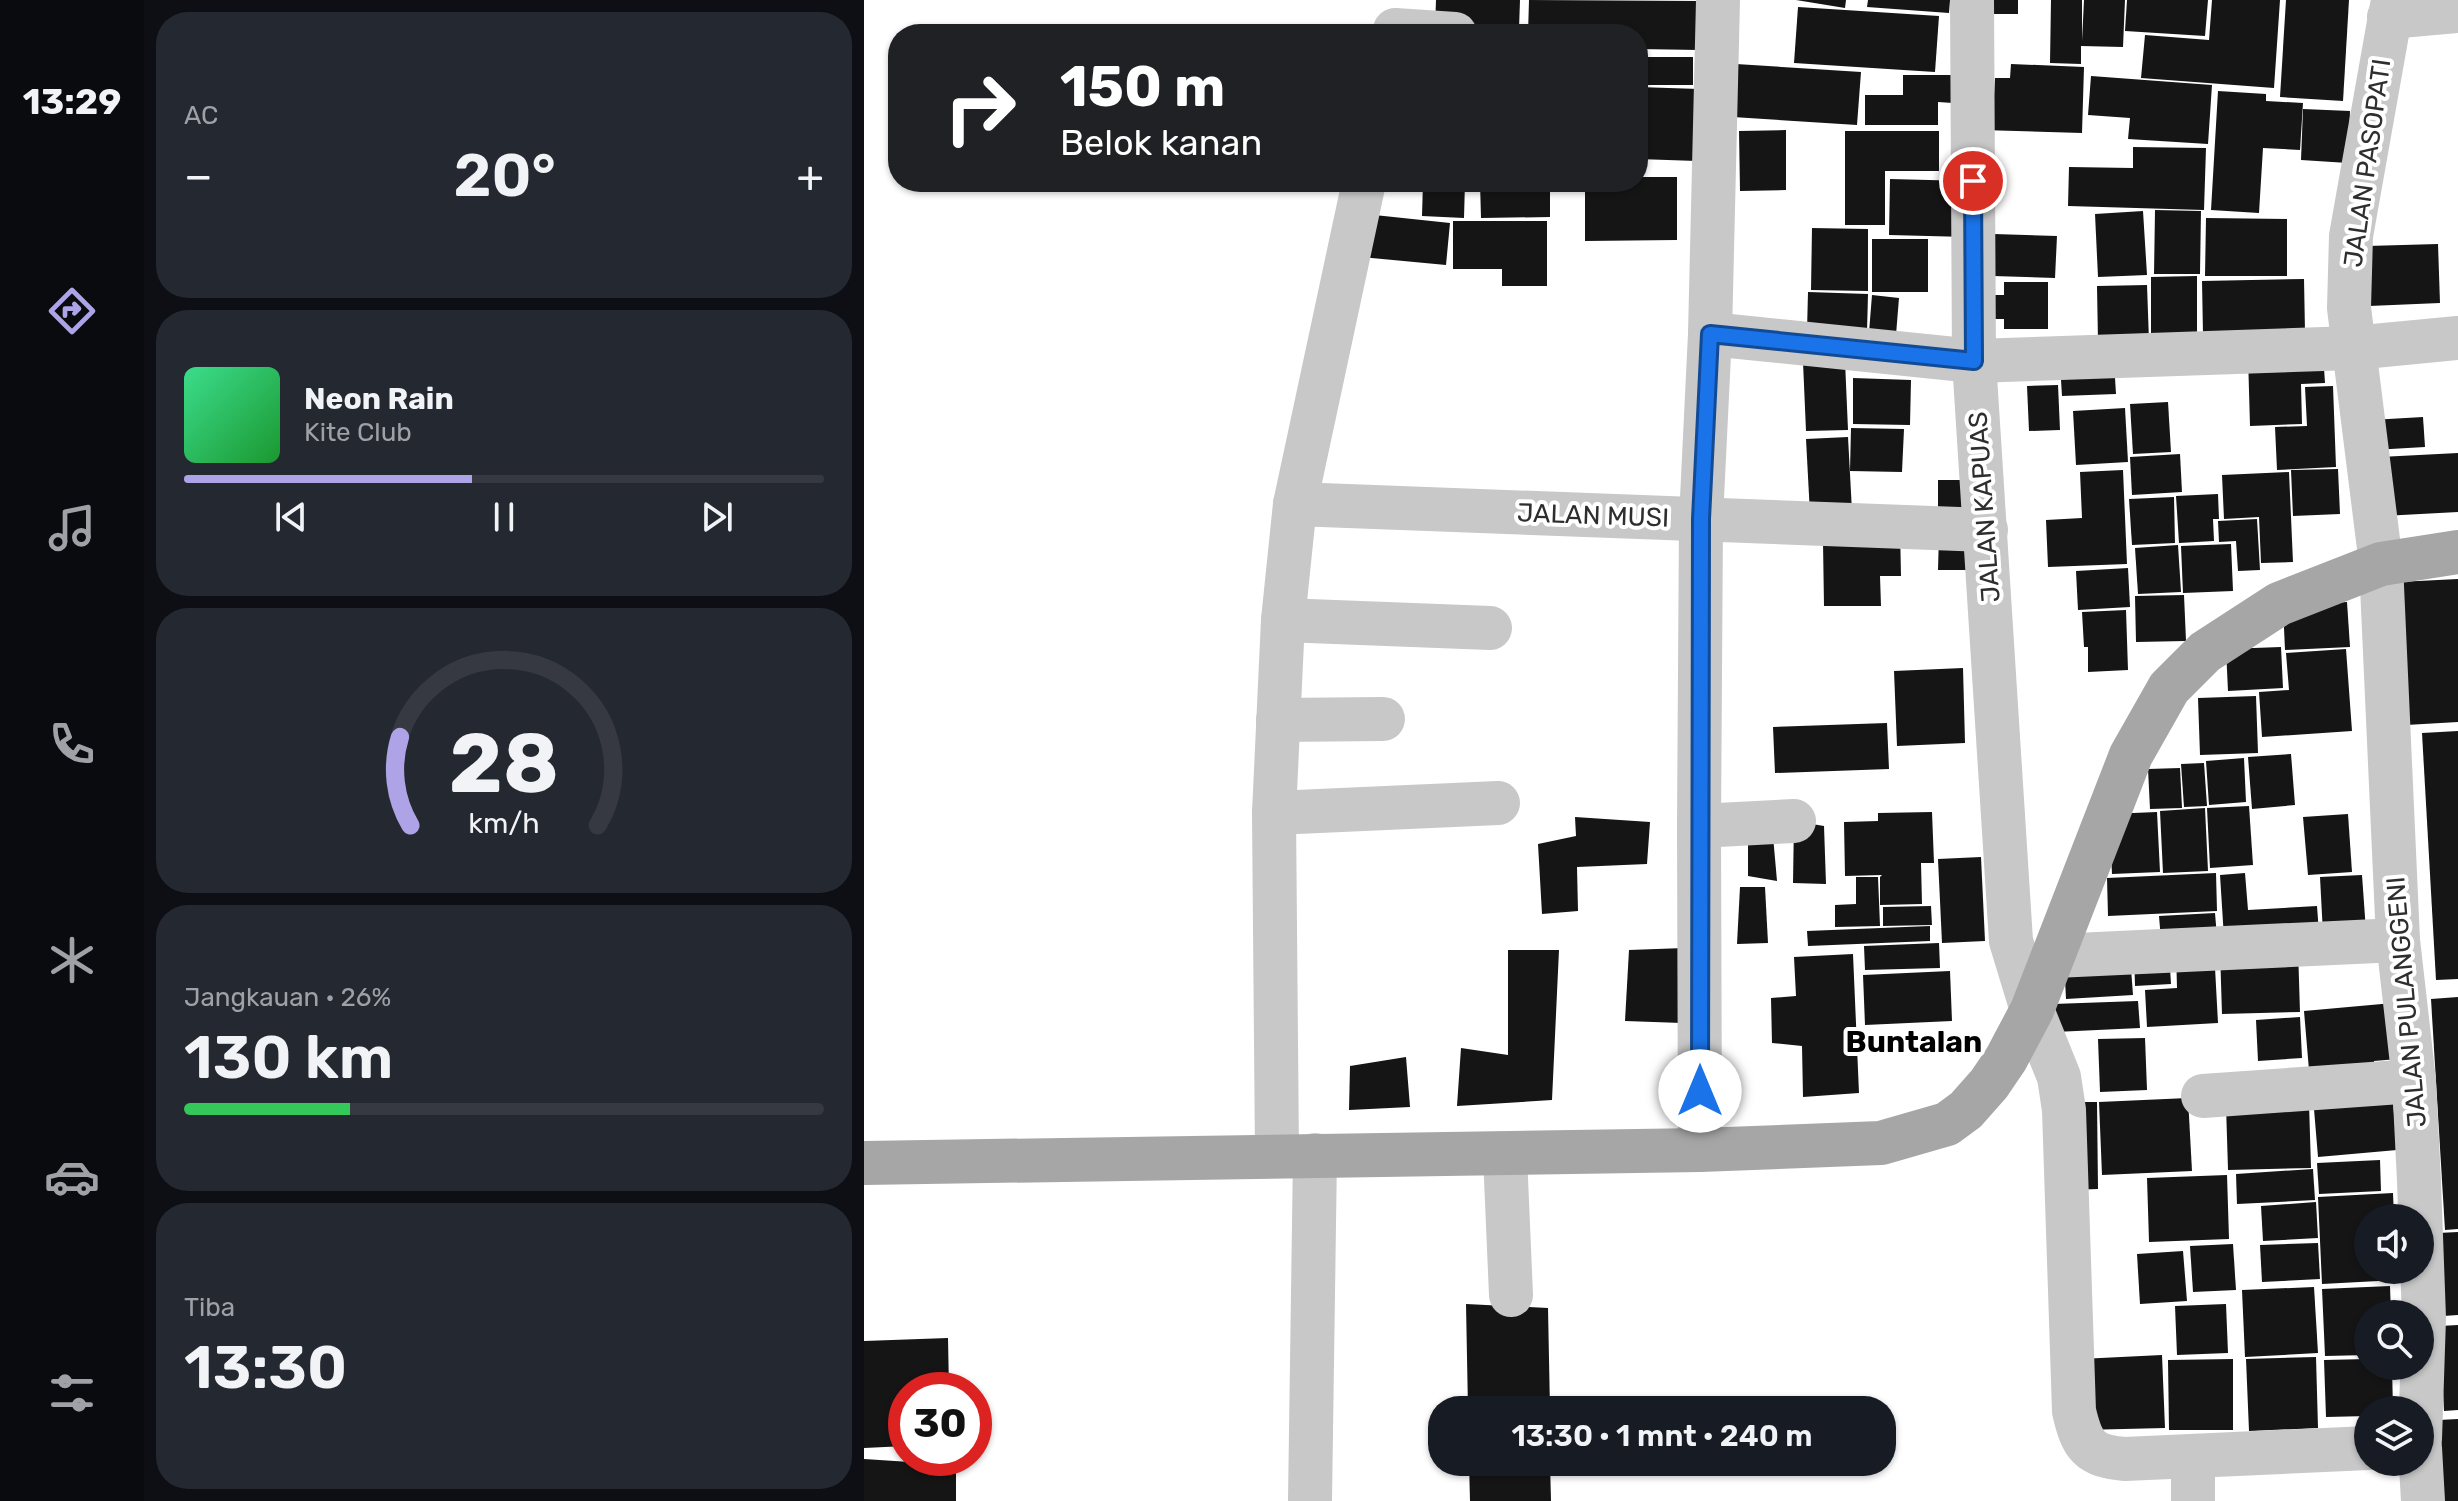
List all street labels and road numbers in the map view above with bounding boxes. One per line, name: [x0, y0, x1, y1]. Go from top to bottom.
street label: JALAN PASOPATI: [2338, 57, 2397, 269]
street label: JALAN KAPUAS: [1962, 411, 2007, 603]
street label: JALAN MUSI: [1516, 497, 1670, 534]
street label: JALAN PULANGGENI: [2380, 875, 2433, 1129]

